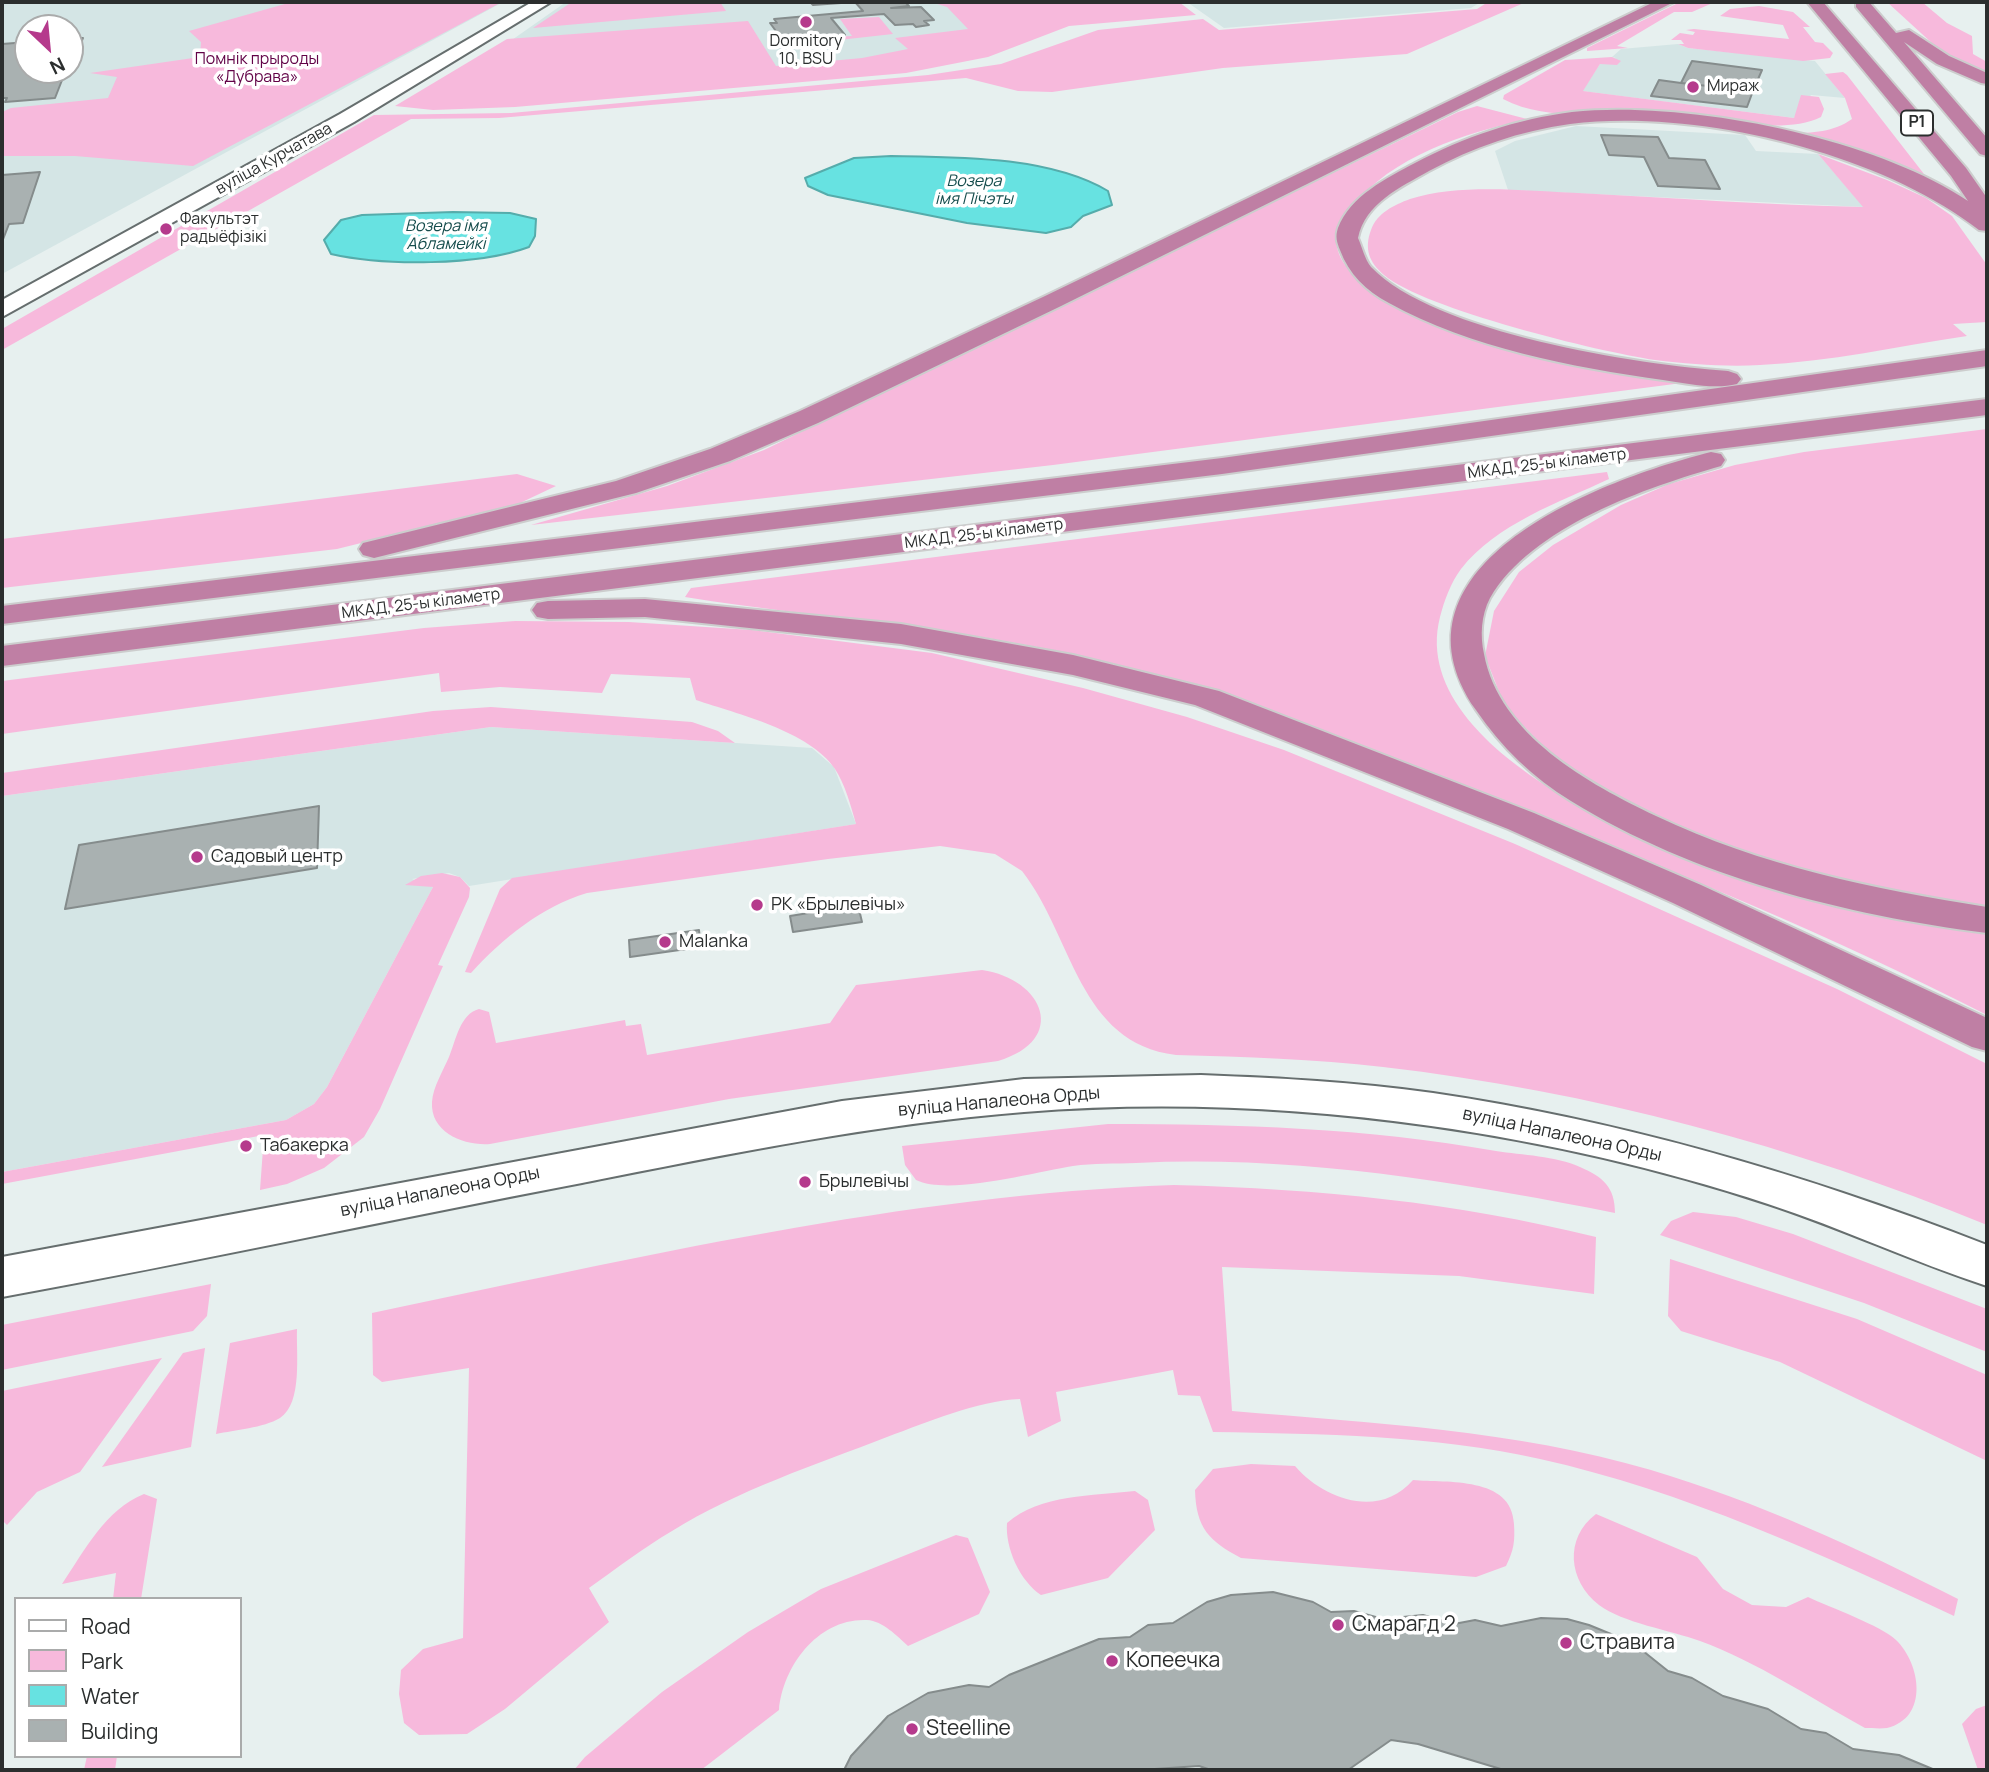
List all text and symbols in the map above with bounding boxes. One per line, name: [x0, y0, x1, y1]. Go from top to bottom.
north arrow: [14, 14, 84, 84]
marker: Dormitory 10, BSU: [798, 14, 814, 30]
place label: Dormitory 10, BSU: [770, 32, 842, 70]
park label: Помнік прыроды «Дубрава»: [195, 50, 319, 88]
text: N: [45, 51, 69, 81]
place label: Мираж: [1707, 77, 1759, 97]
marker: Мираж: [1685, 79, 1701, 95]
road number: Р1: [1901, 111, 1933, 136]
street label: вуліца Курчатава: [212, 119, 336, 199]
water label: Возера імя Пічэты: [935, 172, 1013, 210]
place label: Факультэт радыёфізікі: [180, 210, 267, 248]
water label: Возера імя Абламейкі: [405, 217, 487, 255]
marker: Факультэт радыёфізікі: [158, 221, 174, 237]
street label: МКАД, 25-ы кіламетр: [1467, 445, 1627, 483]
street label: МКАД, 25-ы кіламетр: [904, 515, 1064, 553]
street label: МКАД, 25-ы кіламетр: [341, 585, 501, 623]
place label: Садовый центр: [211, 846, 343, 868]
marker: Садовый центр: [189, 849, 205, 865]
place label: РК «Брылевічы»: [771, 894, 906, 916]
marker: РК «Брылевічы»: [749, 897, 765, 913]
place label: Malanka: [679, 931, 748, 953]
marker: Malanka: [657, 934, 673, 950]
street label: вуліца Напалеона Орды: [897, 1082, 1101, 1122]
street label: вуліца Напалеона Орды: [1461, 1103, 1663, 1167]
place label: Табакерка: [260, 1135, 349, 1157]
marker: Табакерка: [238, 1138, 254, 1154]
street label: вуліца Напалеона Орды: [338, 1162, 542, 1222]
place label: Брылевічы: [819, 1171, 909, 1193]
marker: Брылевічы: [797, 1174, 813, 1190]
legend: [14, 1597, 242, 1758]
text: Road: [81, 1612, 131, 1640]
place label: Смарагд 2: [1352, 1612, 1456, 1638]
marker: Смарагд 2: [1330, 1617, 1346, 1633]
place label: Стравита: [1580, 1630, 1675, 1656]
marker: Стравита: [1558, 1635, 1574, 1651]
text: Park: [81, 1647, 123, 1675]
place label: Копеечка: [1126, 1648, 1220, 1674]
marker: Копеечка: [1104, 1653, 1120, 1669]
text: Water: [81, 1682, 139, 1710]
place label: Steelline: [926, 1716, 1011, 1742]
text: Building: [81, 1717, 158, 1745]
marker: Steelline: [904, 1721, 920, 1737]

